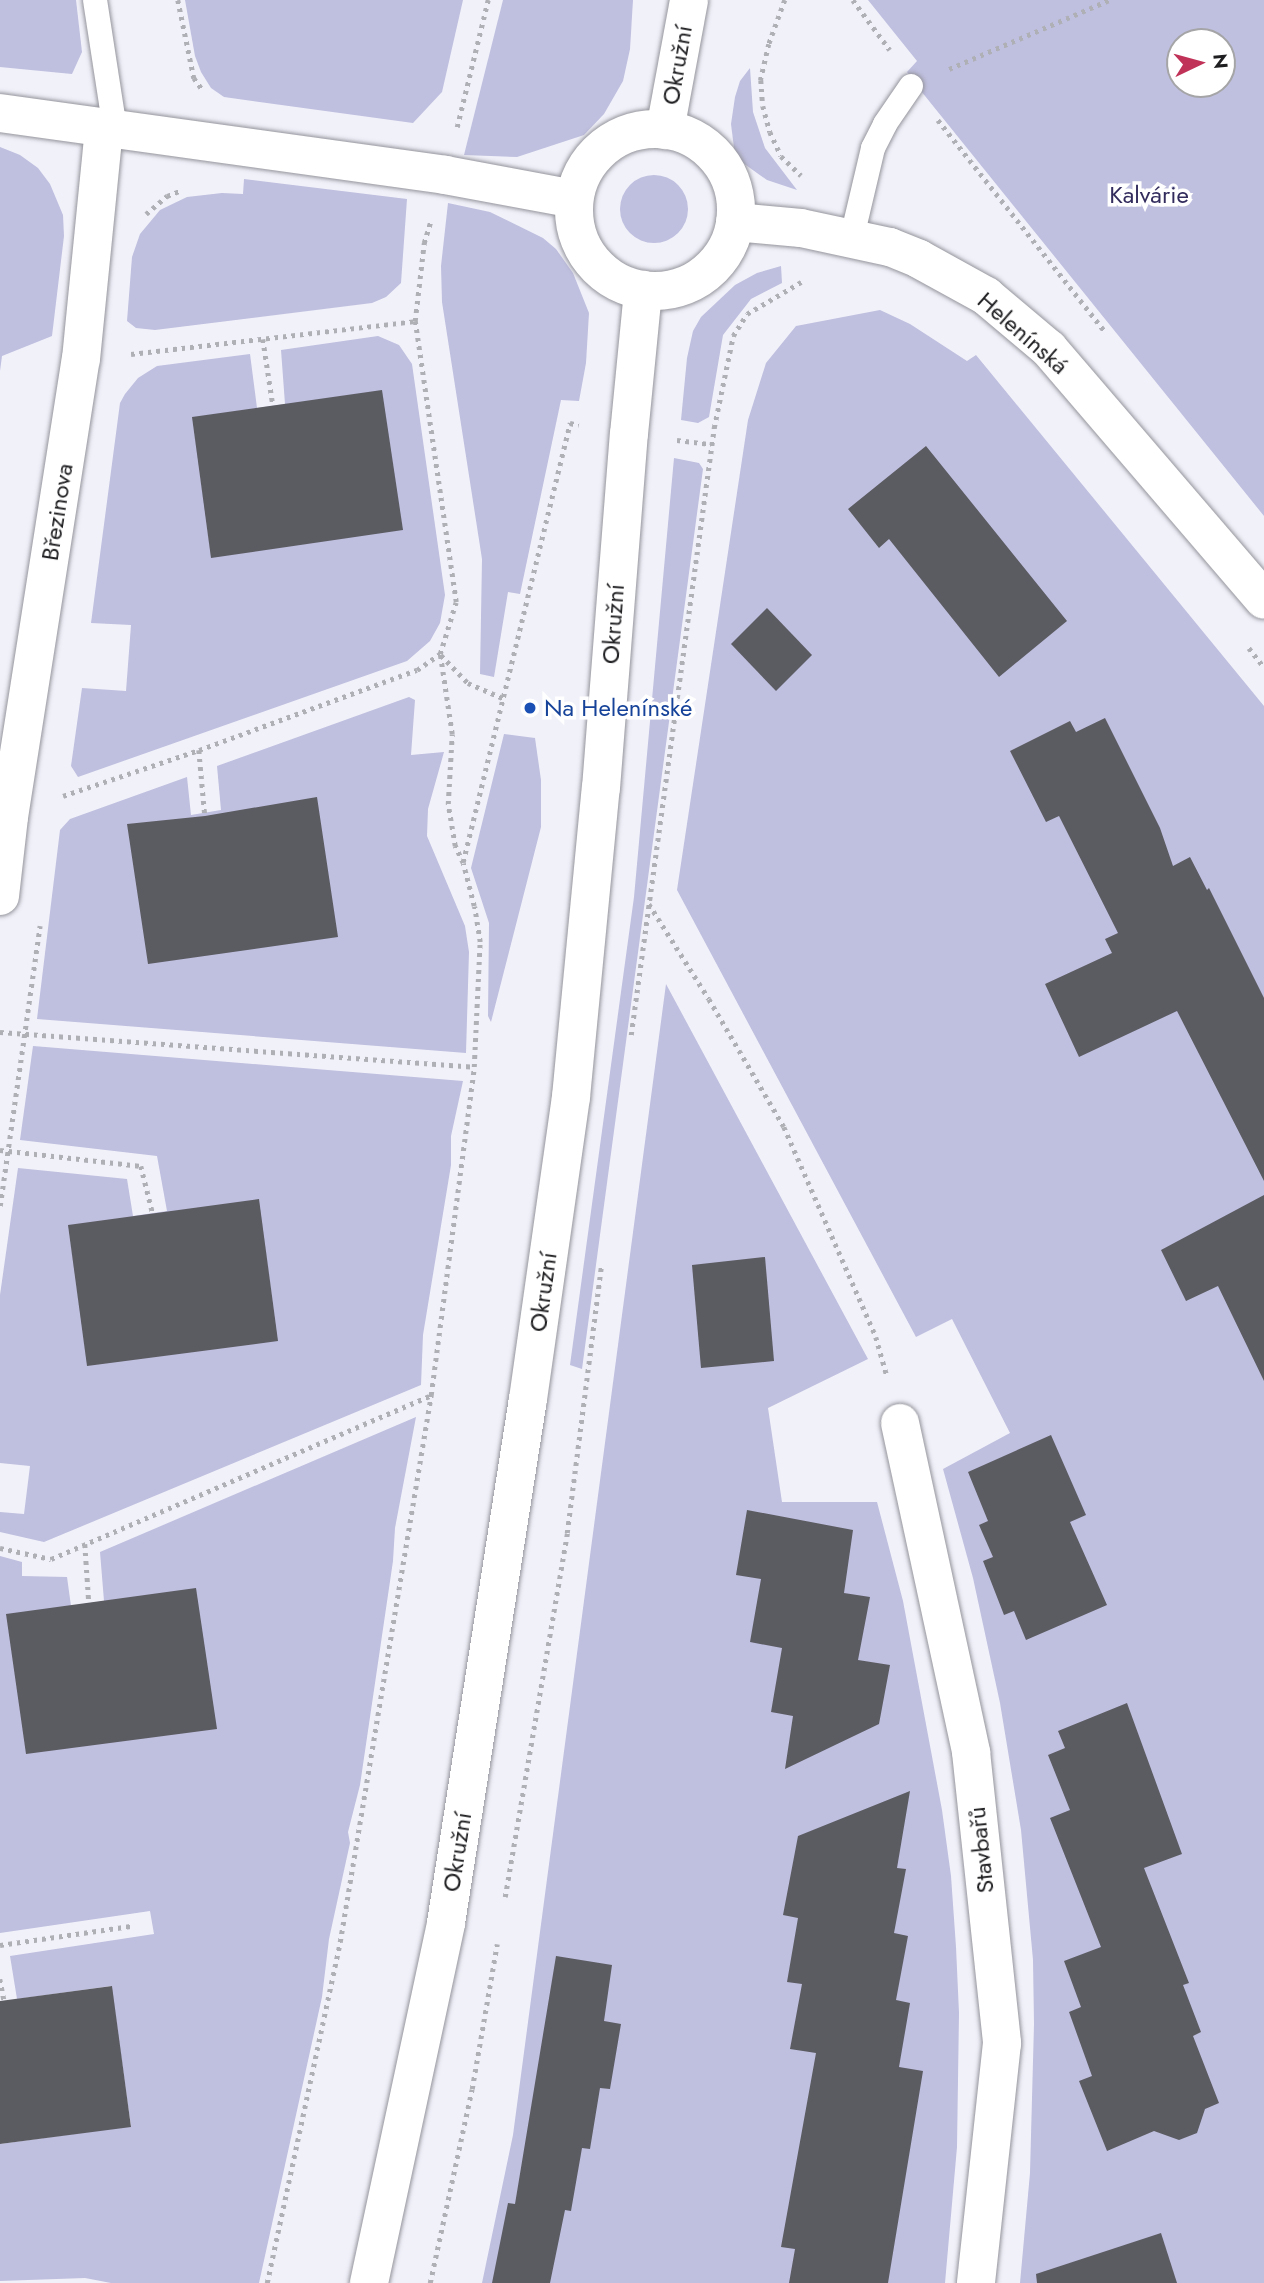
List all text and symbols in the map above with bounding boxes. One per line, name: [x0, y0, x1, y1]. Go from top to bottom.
street label: Okružní: [656, 23, 698, 107]
north arrow: [1166, 28, 1236, 98]
text: N: [1206, 53, 1235, 70]
park label: Kalvárie: [1109, 181, 1189, 209]
street label: Helenínská: [972, 286, 1074, 380]
street label: Březinova: [35, 461, 79, 563]
street label: Okružní: [596, 583, 630, 665]
place label: Na Helenínské: [544, 694, 692, 722]
marker: Na Helenínské: [522, 700, 538, 716]
street label: Okružní: [523, 1250, 563, 1334]
street label: Stavbařů: [962, 1805, 1000, 1895]
street label: Okružní: [437, 1810, 477, 1894]

